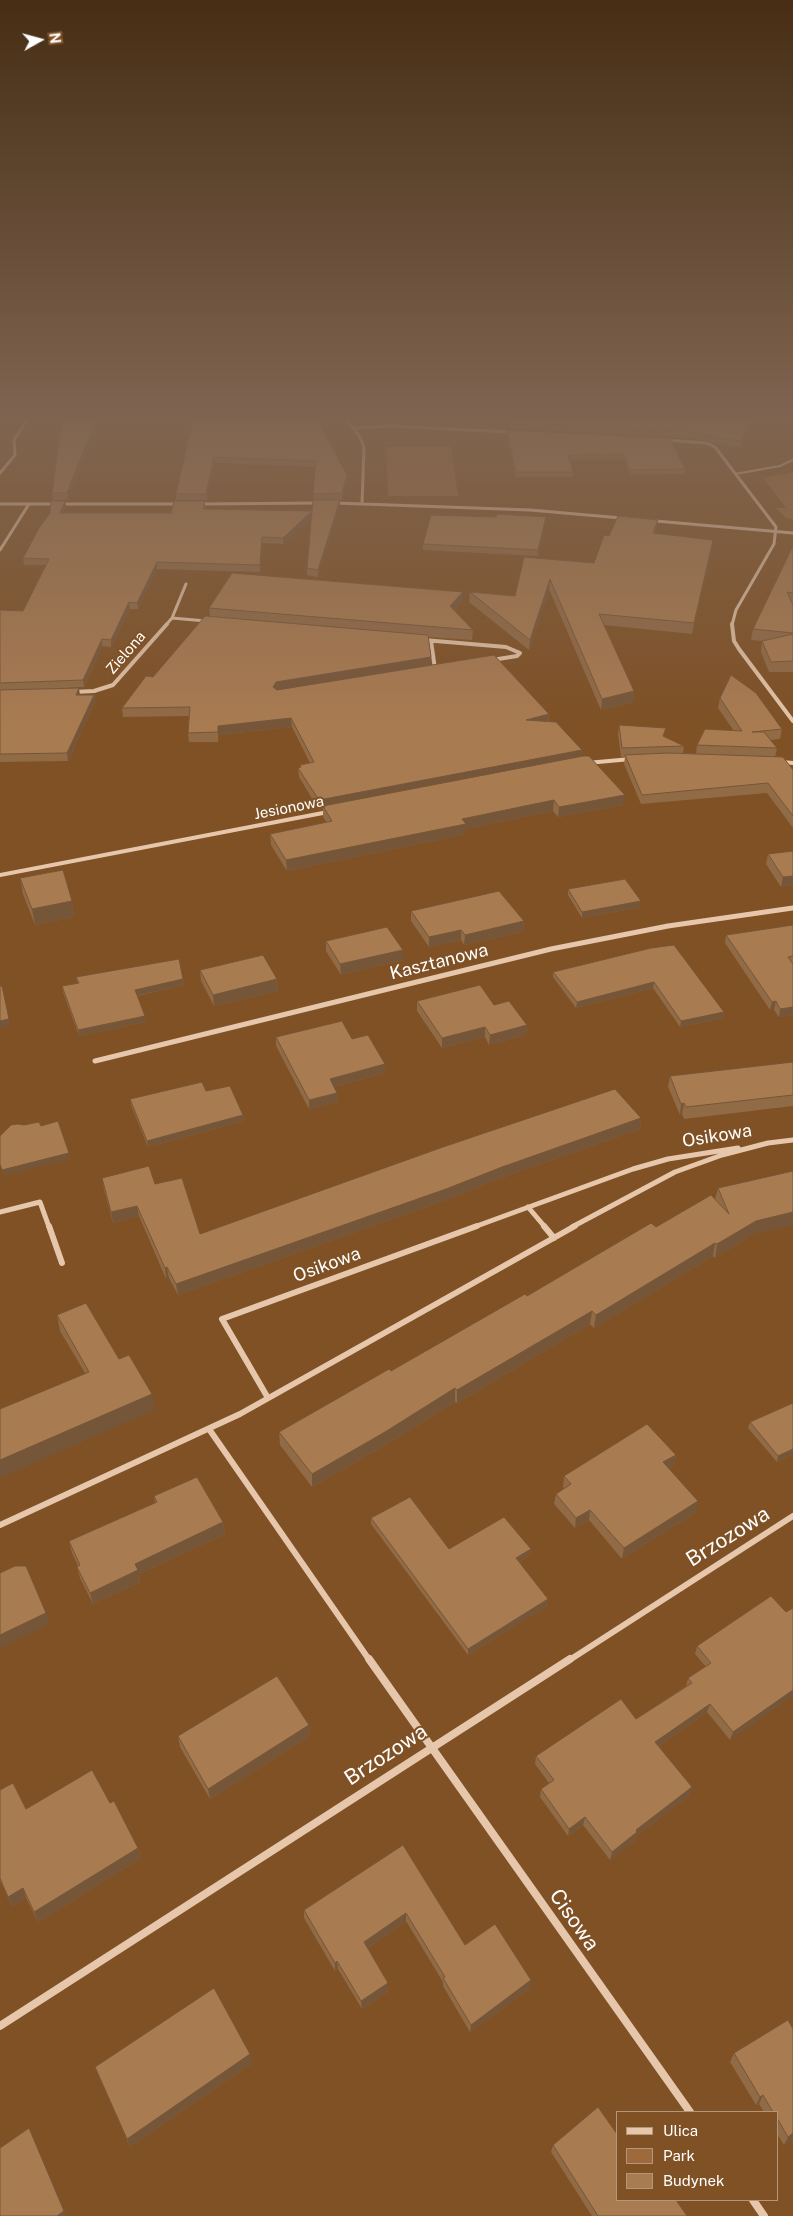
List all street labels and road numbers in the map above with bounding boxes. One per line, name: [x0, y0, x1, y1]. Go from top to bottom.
street label: Zielona: [102, 628, 150, 678]
street label: Jesionowa: [252, 792, 326, 824]
street label: Kasztanowa: [387, 939, 491, 985]
street label: Osikowa: [681, 1120, 753, 1152]
street label: Osikowa: [290, 1243, 364, 1287]
street label: Brzozowa: [682, 1502, 774, 1572]
street label: Brzozowa: [340, 1719, 432, 1791]
street label: Cisowa: [544, 1884, 604, 1956]

